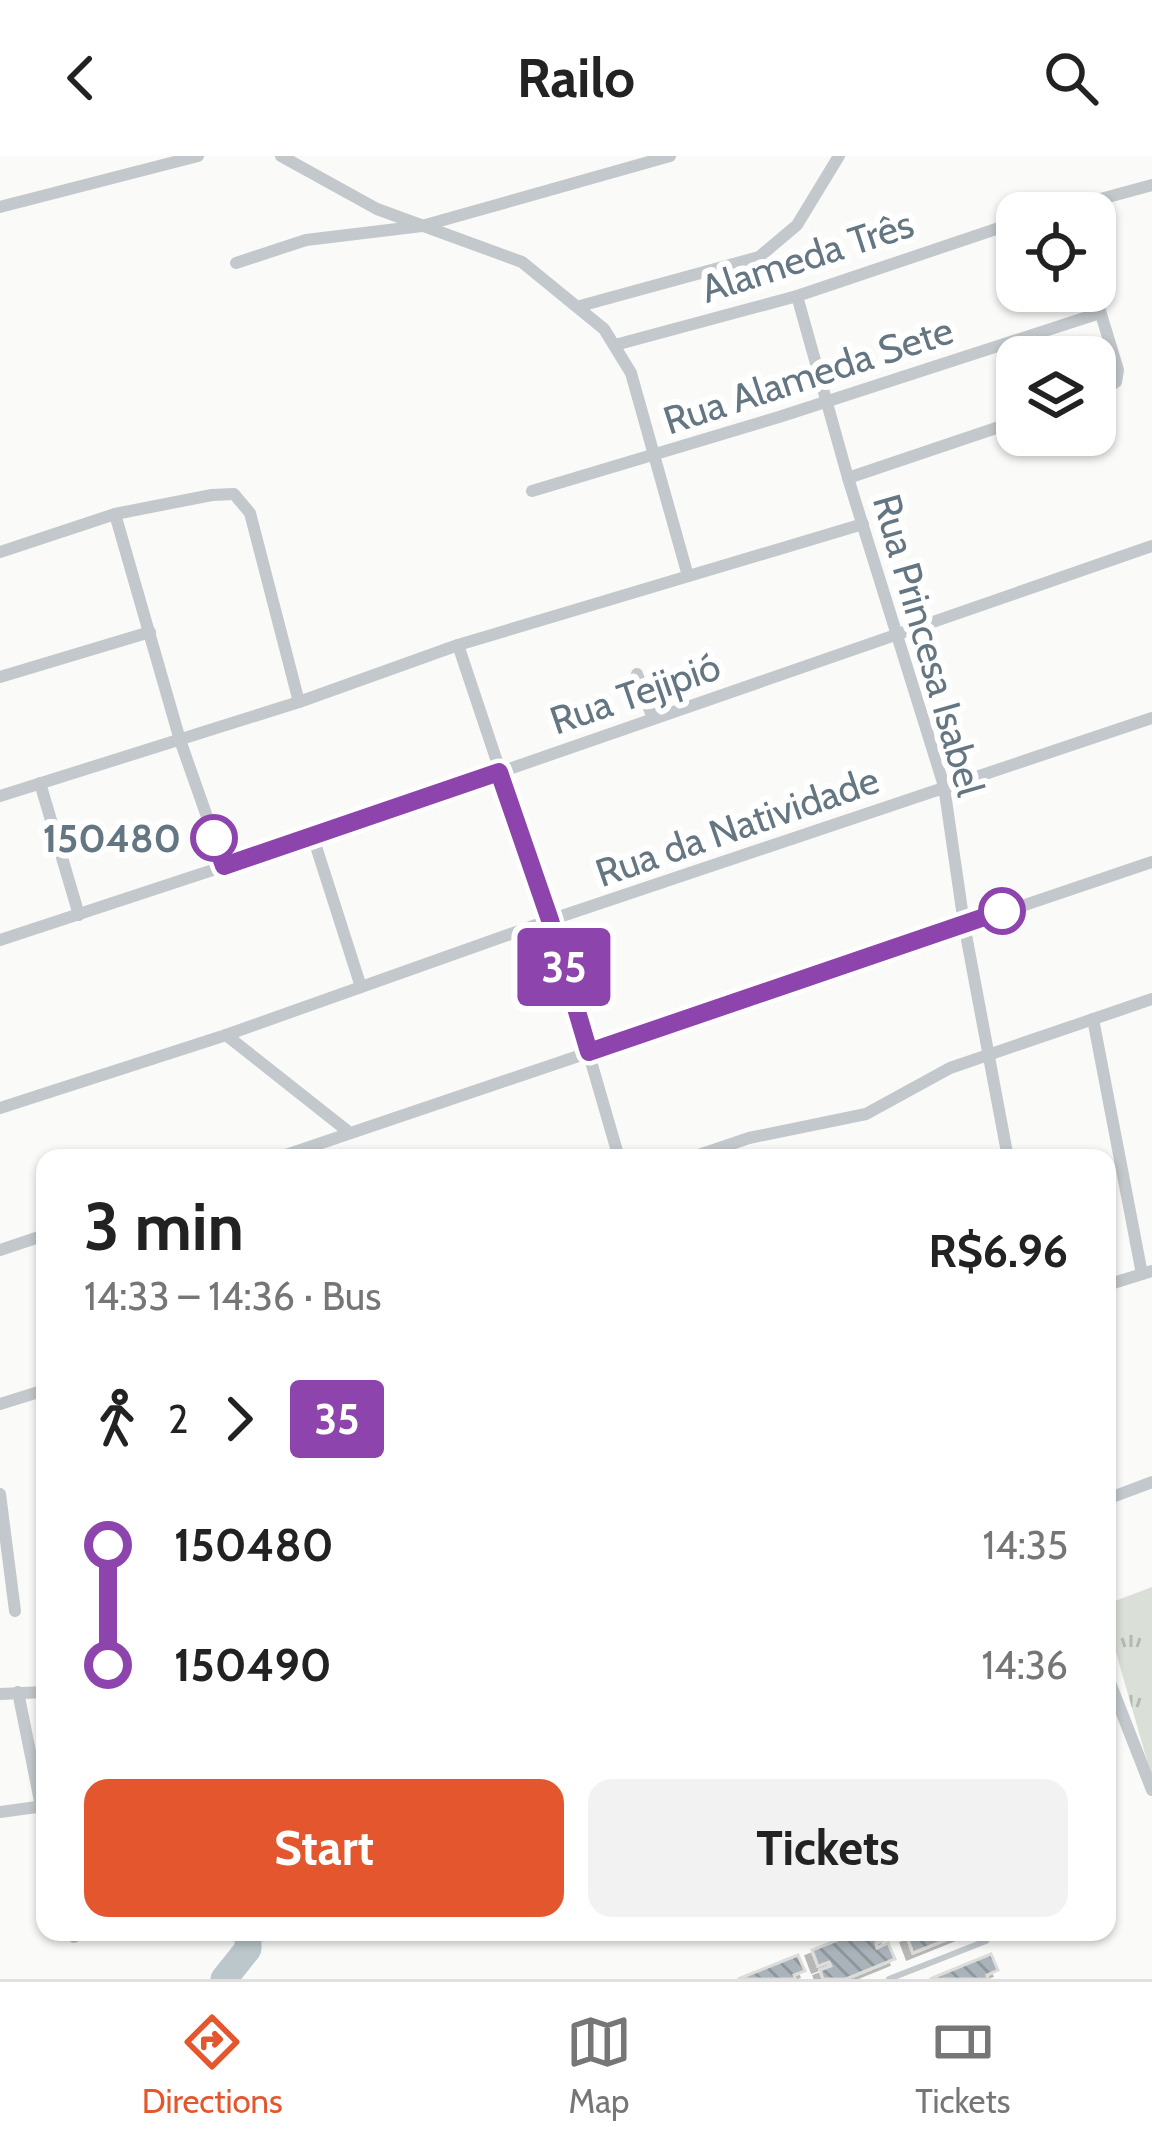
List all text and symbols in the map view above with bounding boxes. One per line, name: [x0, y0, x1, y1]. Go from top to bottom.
icon: back: [48, 45, 114, 111]
text: Railo: [517, 45, 635, 111]
icon: search: [1038, 45, 1104, 111]
map controls: [996, 192, 1116, 456]
button: locate: [996, 192, 1116, 312]
street label: Alameda Três: [695, 199, 919, 313]
street label: Rua Alameda Sete: [657, 306, 959, 444]
button: layers: [996, 336, 1116, 456]
street label: Rua Princesa Isabel: [863, 489, 995, 801]
street label: Rua Tejipió: [544, 642, 726, 744]
street label: Rua da Natividade: [589, 755, 885, 897]
place label: 150480: [43, 814, 181, 862]
marker: 150480: [192, 816, 236, 860]
unlabelled marker: [980, 889, 1024, 933]
line badge: 35: [510, 928, 618, 1006]
text: 35: [541, 941, 587, 993]
text: 3 min: [84, 1186, 244, 1267]
text: R$6.96: [929, 1224, 1068, 1278]
text: 14:33 – 14:36 · Bus: [84, 1272, 381, 1320]
icon: walk: [84, 1386, 150, 1452]
icon: forward: [206, 1386, 272, 1452]
text: 35: [314, 1393, 360, 1445]
text: 2: [168, 1395, 188, 1443]
text: 150480: [174, 1518, 333, 1572]
text: 14:35: [982, 1521, 1068, 1569]
text: 150490: [174, 1638, 332, 1692]
text: 14:36: [981, 1641, 1068, 1689]
button: Start: [84, 1779, 564, 1917]
button: Tickets: [588, 1779, 1068, 1917]
tab: Directions: [142, 2009, 283, 2121]
tab: Map: [566, 2009, 632, 2121]
tab: Tickets: [915, 2009, 1010, 2121]

